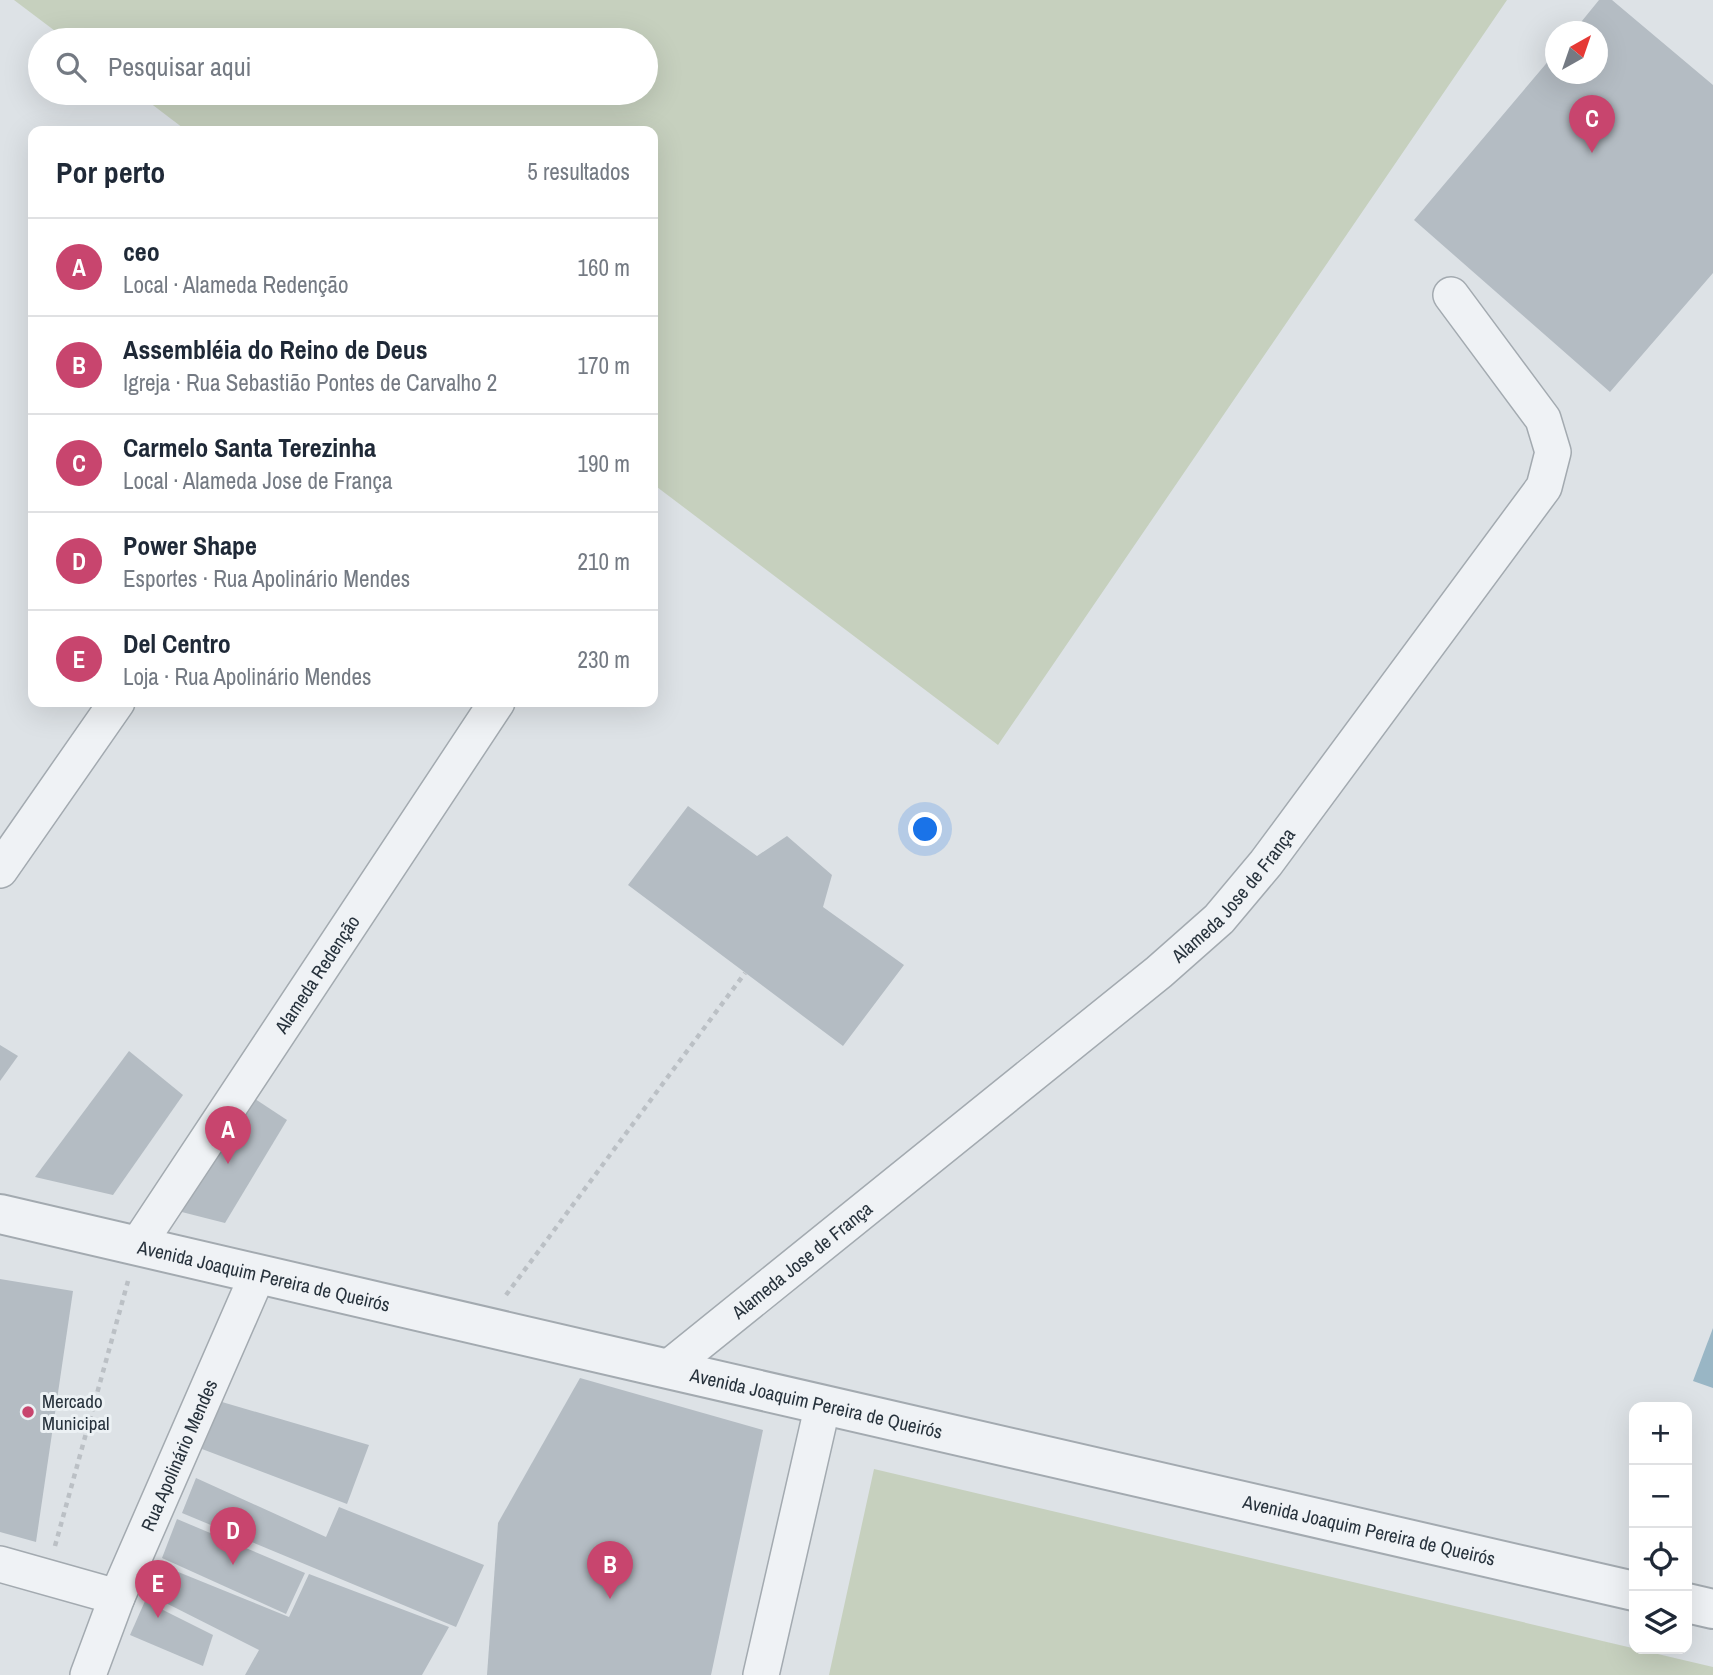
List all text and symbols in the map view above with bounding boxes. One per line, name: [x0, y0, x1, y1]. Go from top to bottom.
north arrow: [1545, 21, 1608, 84]
search box: [28, 28, 658, 105]
icon: search: [52, 48, 90, 86]
text: Pesquisar aqui: [108, 49, 251, 84]
pin: C: [1569, 95, 1615, 153]
text: Por perto: [56, 152, 165, 192]
text: 5 resultados: [527, 156, 630, 187]
text: ceo: [123, 234, 160, 269]
text: A: [72, 252, 86, 283]
text: 160 m: [578, 252, 630, 283]
text: Local · Alameda Redenção: [123, 269, 348, 300]
text: Assembléia do Reino de Deus: [123, 332, 428, 367]
text: B: [72, 350, 86, 381]
text: 170 m: [578, 350, 630, 381]
text: Igreja · Rua Sebastião Pontes de Carvalho 2: [123, 367, 497, 398]
text: Carmelo Santa Terezinha: [123, 430, 376, 465]
text: C: [72, 448, 86, 479]
text: 190 m: [578, 448, 630, 479]
text: Local · Alameda Jose de França: [123, 465, 392, 496]
text: Power Shape: [123, 528, 257, 563]
text: D: [72, 546, 86, 577]
text: 210 m: [578, 546, 630, 577]
text: Esportes · Rua Apolinário Mendes: [123, 563, 410, 594]
text: Del Centro: [123, 626, 231, 661]
text: E: [73, 644, 85, 675]
text: 230 m: [578, 644, 630, 675]
text: Loja · Rua Apolinário Mendes: [123, 661, 372, 692]
your location: [908, 812, 942, 846]
street label: Alameda Jose de França: [1165, 822, 1301, 969]
street label: Alameda Redenção: [268, 910, 366, 1039]
pin: A: [205, 1106, 251, 1164]
street label: Alameda Jose de França: [725, 1195, 878, 1325]
street label: Avenida Joaquim Pereira de Queirós: [134, 1234, 393, 1318]
street label: Avenida Joaquim Pereira de Queirós: [687, 1361, 945, 1445]
street label: Rua Apolinário Mendes: [134, 1375, 223, 1535]
place label: Mercado Municipal: [42, 1388, 110, 1436]
map controls: [1629, 1402, 1692, 1654]
button: +: [1629, 1402, 1692, 1465]
marker: Mercado Municipal: [20, 1404, 36, 1420]
button: −: [1629, 1465, 1692, 1528]
street label: Avenida Joaquim Pereira de Queirós: [1240, 1488, 1498, 1572]
pin: D: [210, 1507, 256, 1565]
button: locate: [1629, 1528, 1692, 1591]
pin: B: [587, 1541, 633, 1599]
pin: E: [135, 1560, 181, 1618]
button: layers: [1629, 1591, 1692, 1654]

